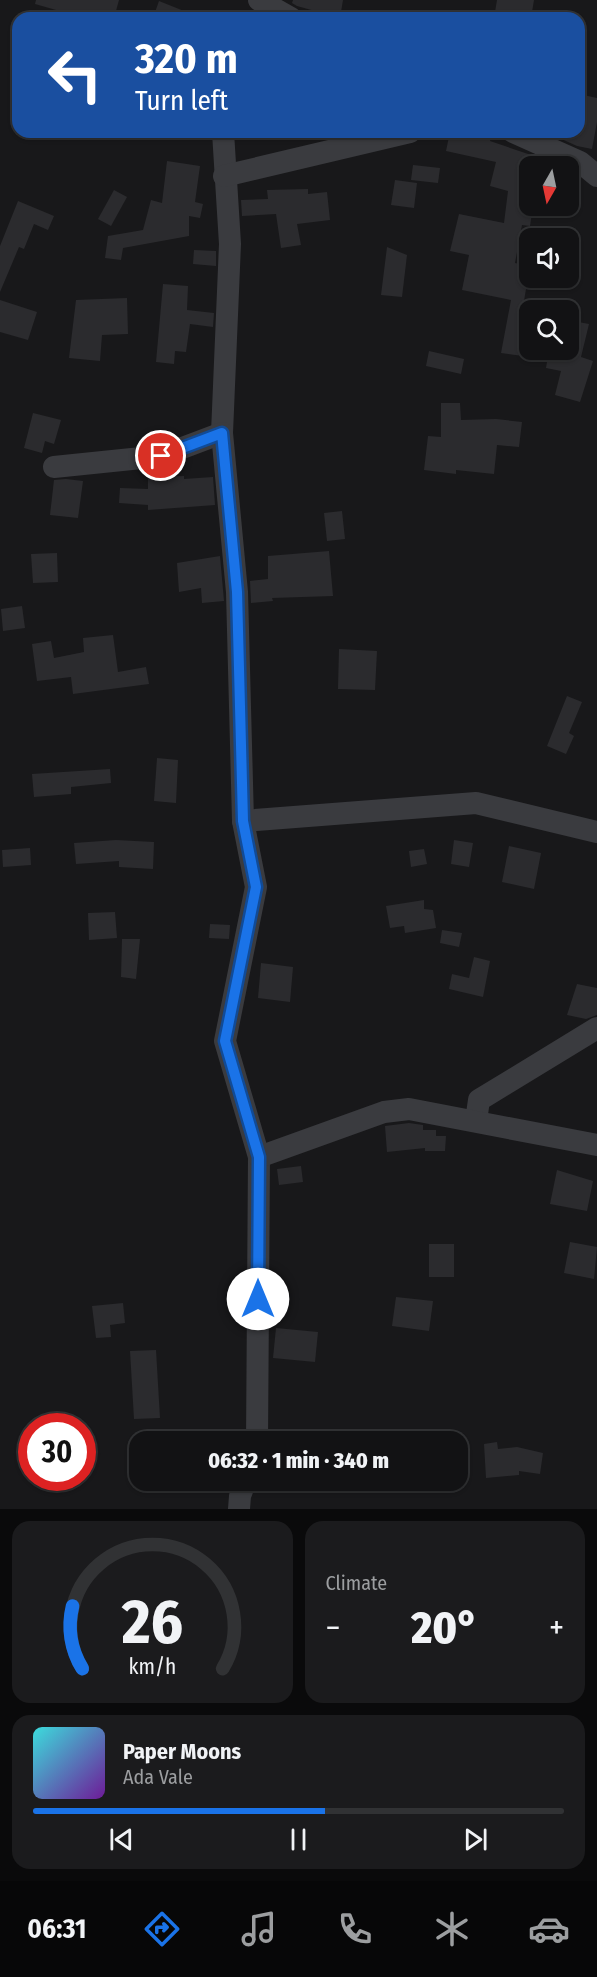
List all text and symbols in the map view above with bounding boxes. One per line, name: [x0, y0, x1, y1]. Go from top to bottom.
text: 320 m: [135, 34, 238, 84]
icon: left: [36, 36, 114, 114]
text: Turn left: [135, 85, 228, 117]
north arrow: [519, 156, 579, 216]
map controls: [519, 156, 579, 360]
button: sound: [519, 228, 579, 288]
button: search: [519, 300, 579, 360]
pin: [135, 430, 186, 481]
icon: arrive: [144, 439, 177, 472]
position arrow: [226, 1267, 290, 1331]
speed limit sign: 30: [18, 1413, 96, 1491]
text: 06:32 · 1 min · 340 m: [208, 1447, 389, 1474]
text: Climate: [326, 1571, 387, 1595]
text: 26: [120, 1585, 183, 1660]
text: 20°: [411, 1601, 478, 1655]
text: −: [326, 1608, 340, 1648]
text: +: [549, 1608, 564, 1648]
text: km/h: [128, 1654, 176, 1680]
text: Paper Moons: [123, 1738, 241, 1765]
text: Ada Vale: [123, 1765, 193, 1789]
icon: previous: [105, 1823, 138, 1856]
icon: pause: [282, 1823, 315, 1856]
icon: next: [459, 1823, 492, 1856]
icon: directions: [141, 1908, 183, 1950]
icon: music: [238, 1908, 280, 1950]
icon: phone: [334, 1908, 376, 1950]
icon: climate: [431, 1908, 473, 1950]
icon: car: [528, 1908, 570, 1950]
text: 06:31: [27, 1913, 86, 1945]

